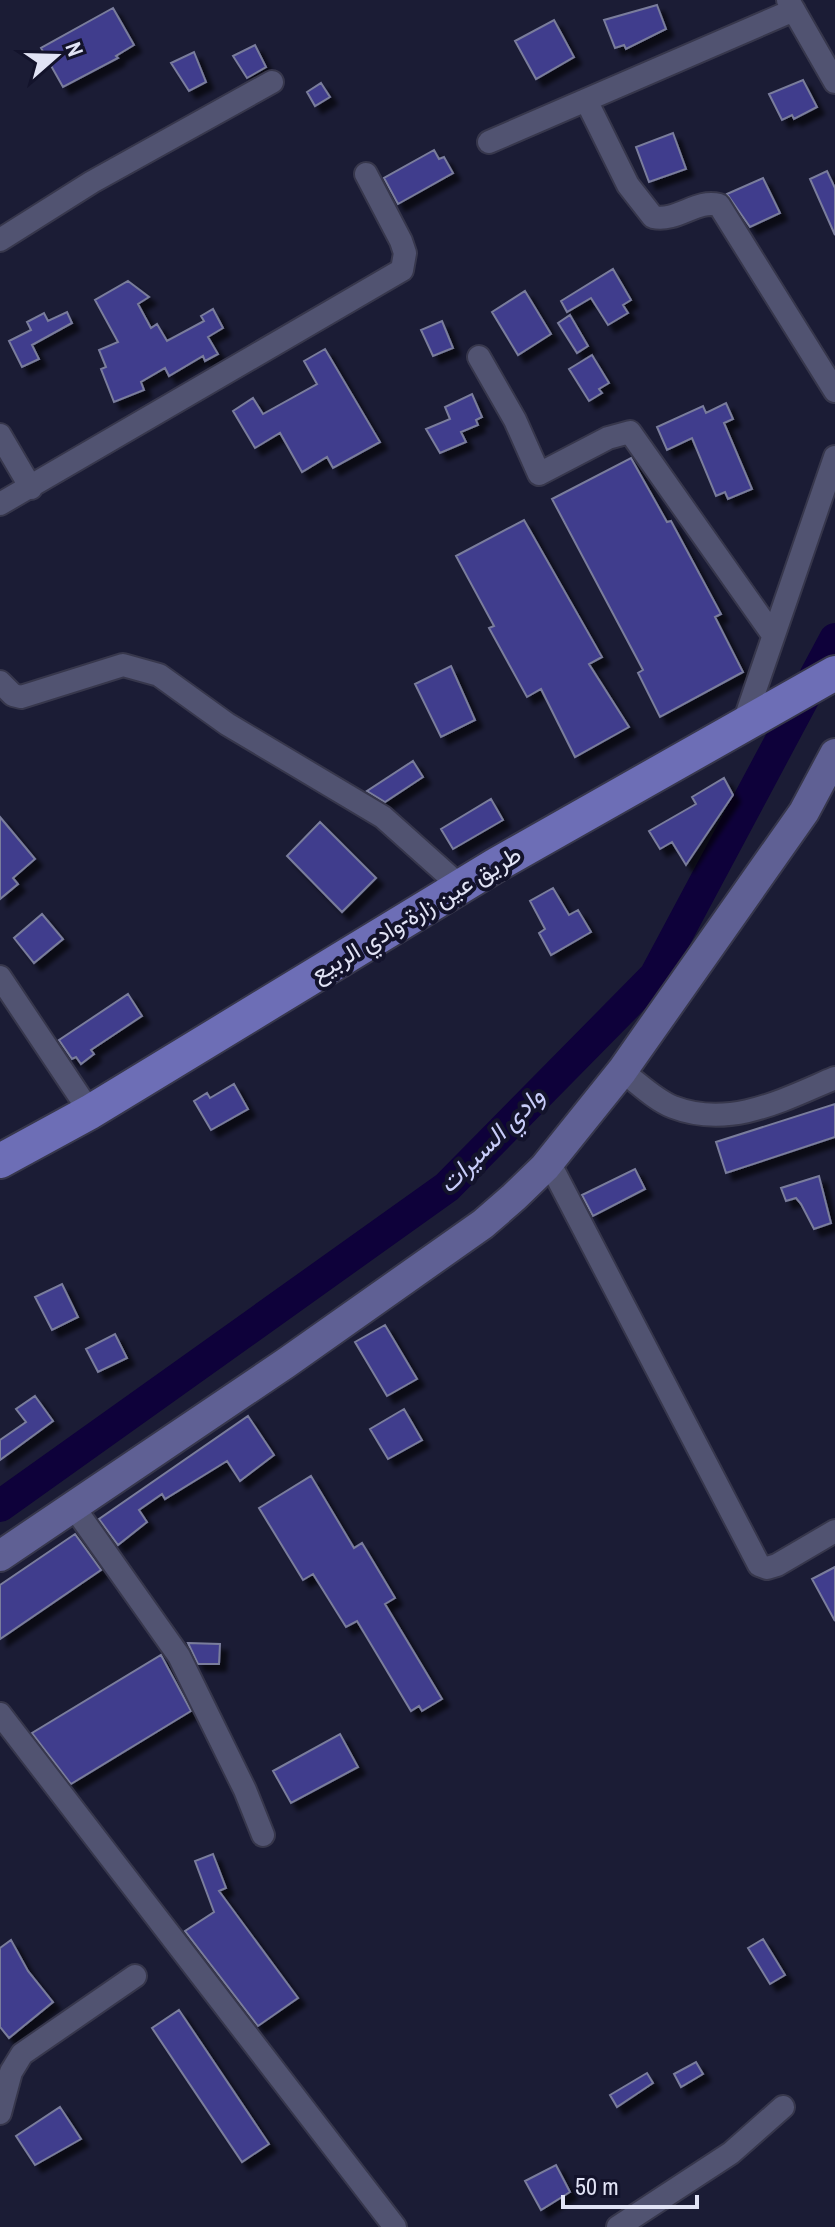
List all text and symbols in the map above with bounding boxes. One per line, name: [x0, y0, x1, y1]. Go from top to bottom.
north arrow: [16, 16, 96, 96]
text: N: [58, 38, 91, 60]
street label: طريق عين زارة-وادي الربيع: [304, 838, 529, 992]
water label: وادي السيرات: [430, 1078, 555, 1203]
scale bar: [563, 2159, 697, 2209]
text: 50 m: [575, 2170, 619, 2202]

